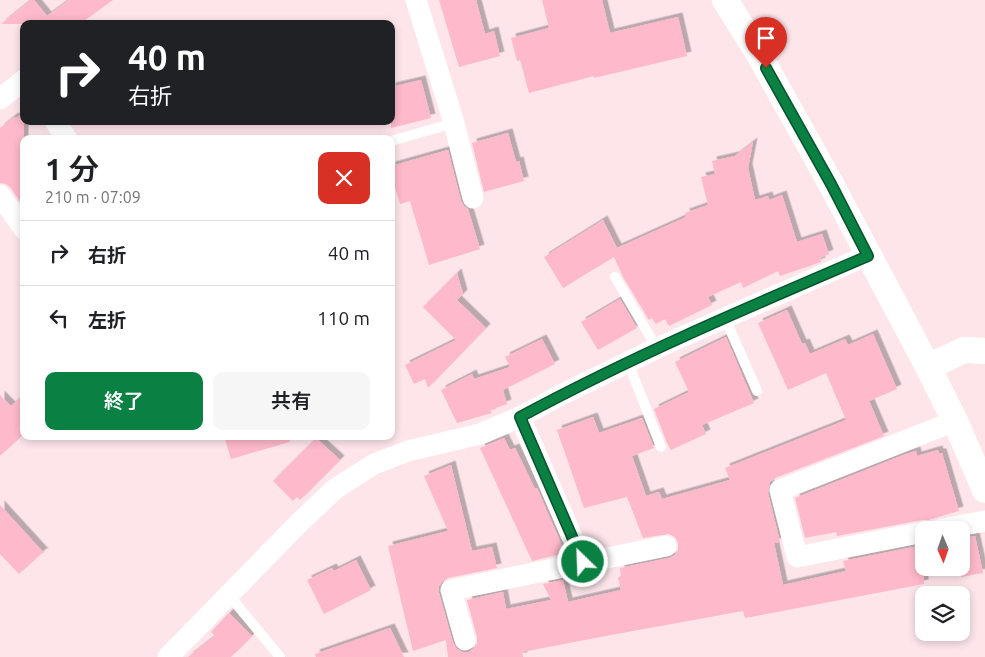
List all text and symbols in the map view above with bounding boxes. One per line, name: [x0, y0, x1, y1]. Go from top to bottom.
pin: [745, 17, 787, 68]
icon: arrive: [752, 24, 780, 52]
text: 40 m: [128, 37, 206, 77]
icon: right: [45, 40, 110, 105]
text: 右折: [128, 83, 172, 108]
text: 1 分: [45, 152, 99, 186]
button: close: [318, 152, 370, 204]
text: 210 m · 07:09: [45, 188, 141, 206]
icon: right: [45, 239, 73, 267]
text: 40 m: [328, 242, 370, 264]
text: 右折: [88, 244, 126, 266]
icon: left: [45, 304, 73, 332]
text: 110 m: [317, 307, 370, 329]
text: 左折: [88, 309, 126, 331]
button: 終了: [45, 372, 203, 430]
button: 共有: [213, 372, 370, 430]
north arrow: [915, 521, 970, 576]
map controls: [915, 521, 970, 641]
position arrow: [556, 535, 608, 587]
button: layers: [915, 586, 970, 641]

